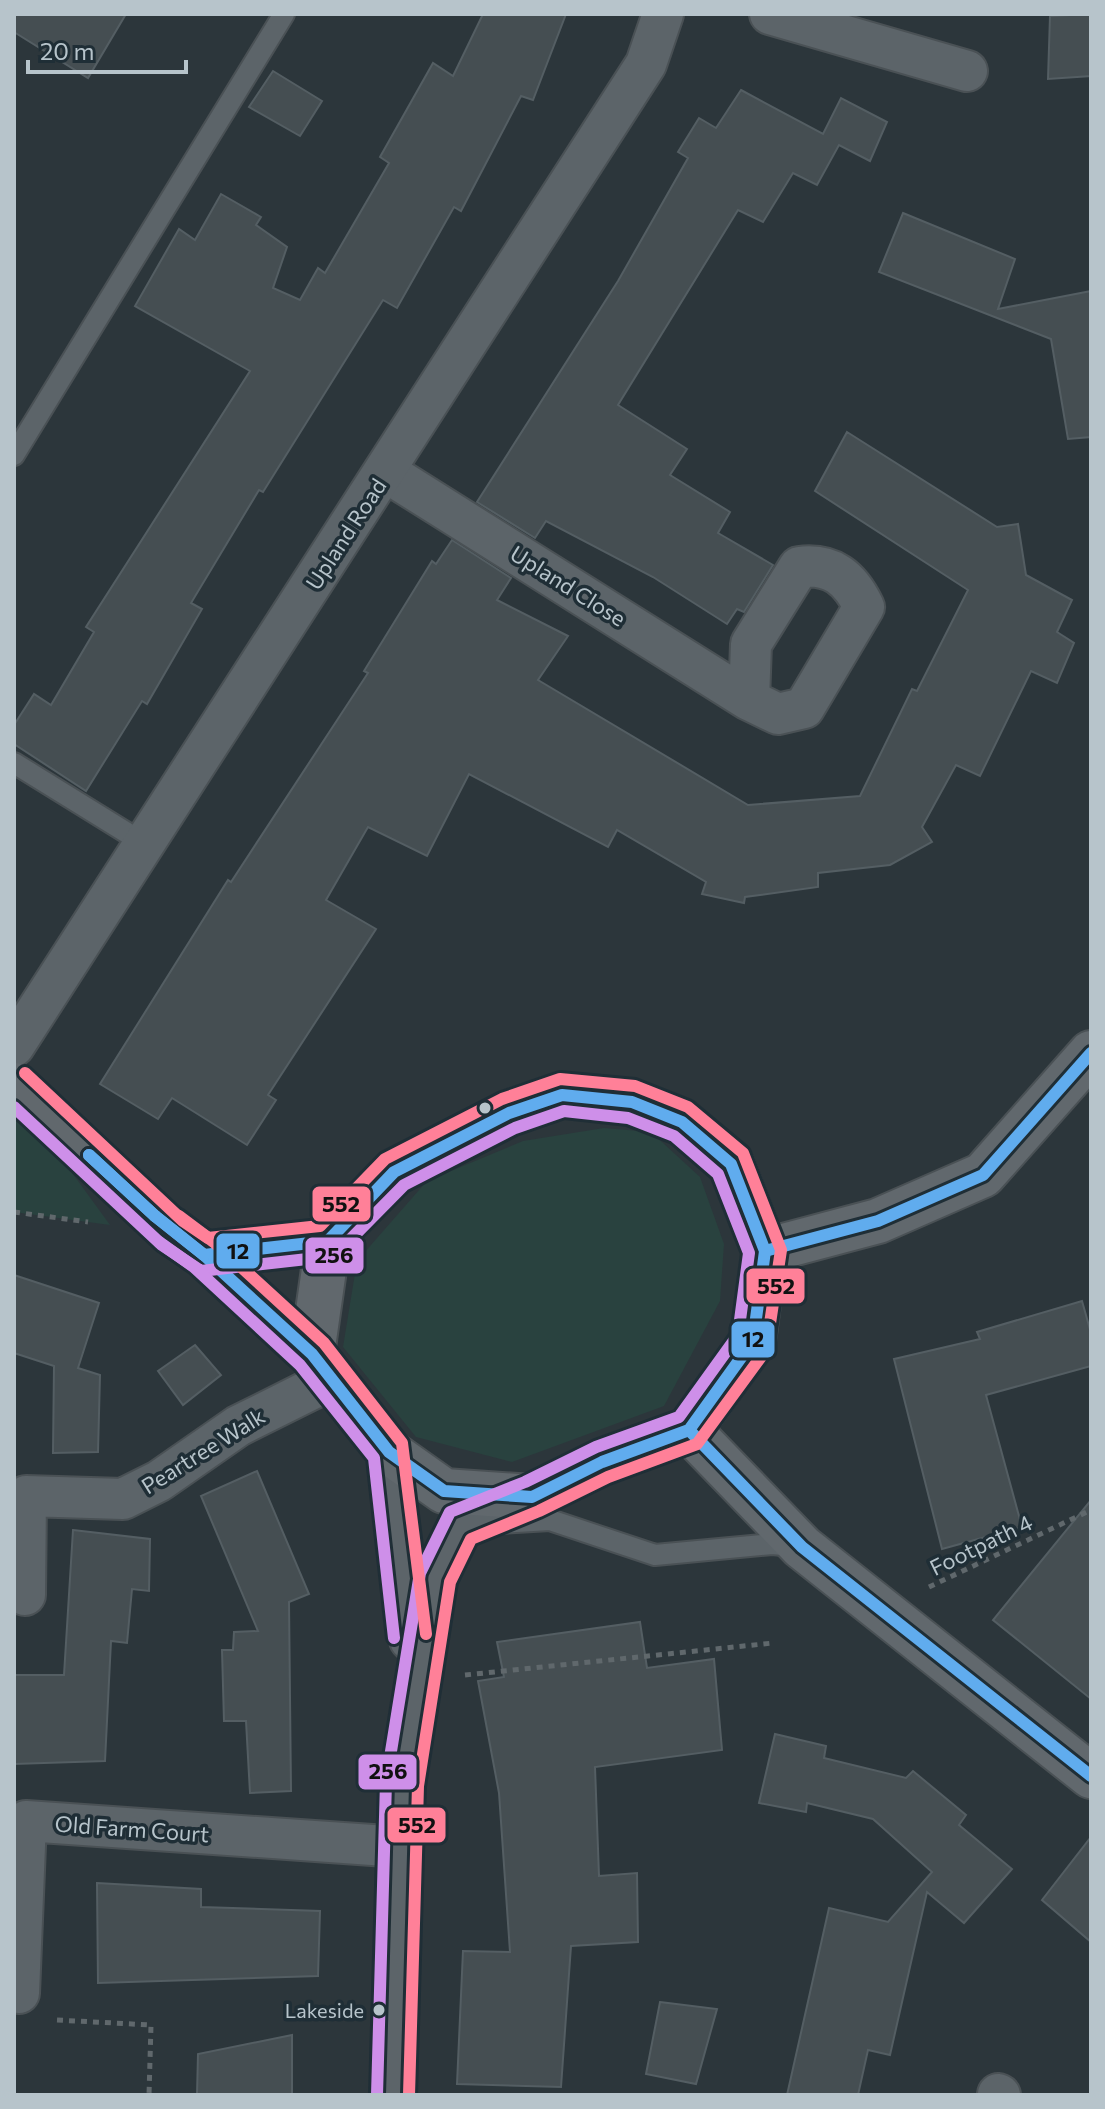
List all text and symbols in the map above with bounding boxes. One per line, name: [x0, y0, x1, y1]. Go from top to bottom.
scale bar: [28, 24, 186, 74]
text: 20 m: [40, 36, 94, 65]
street label: Upland Road: [300, 473, 392, 594]
street label: Upland Close: [506, 539, 631, 632]
unlabelled marker: [477, 1100, 493, 1116]
line badge: 552: [311, 1185, 372, 1223]
text: 552: [322, 1190, 360, 1217]
line badge: 12: [215, 1232, 261, 1270]
line badge: 256: [304, 1236, 365, 1275]
text: 12: [227, 1237, 249, 1264]
text: 256: [315, 1241, 353, 1268]
line badge: 552: [745, 1267, 806, 1305]
text: 552: [757, 1272, 795, 1299]
line badge: 12: [730, 1320, 776, 1359]
text: 12: [742, 1325, 764, 1352]
street label: Peartree Walk: [136, 1402, 270, 1499]
street label: Footpath 4: [925, 1508, 1037, 1581]
line badge: 256: [357, 1753, 418, 1791]
text: 256: [369, 1757, 407, 1784]
line badge: 552: [386, 1806, 447, 1844]
street label: Old Farm Court: [54, 1810, 210, 1847]
text: 552: [398, 1811, 436, 1838]
place label: Lakeside: [285, 1998, 364, 2022]
marker: Lakeside: [371, 2002, 387, 2018]

